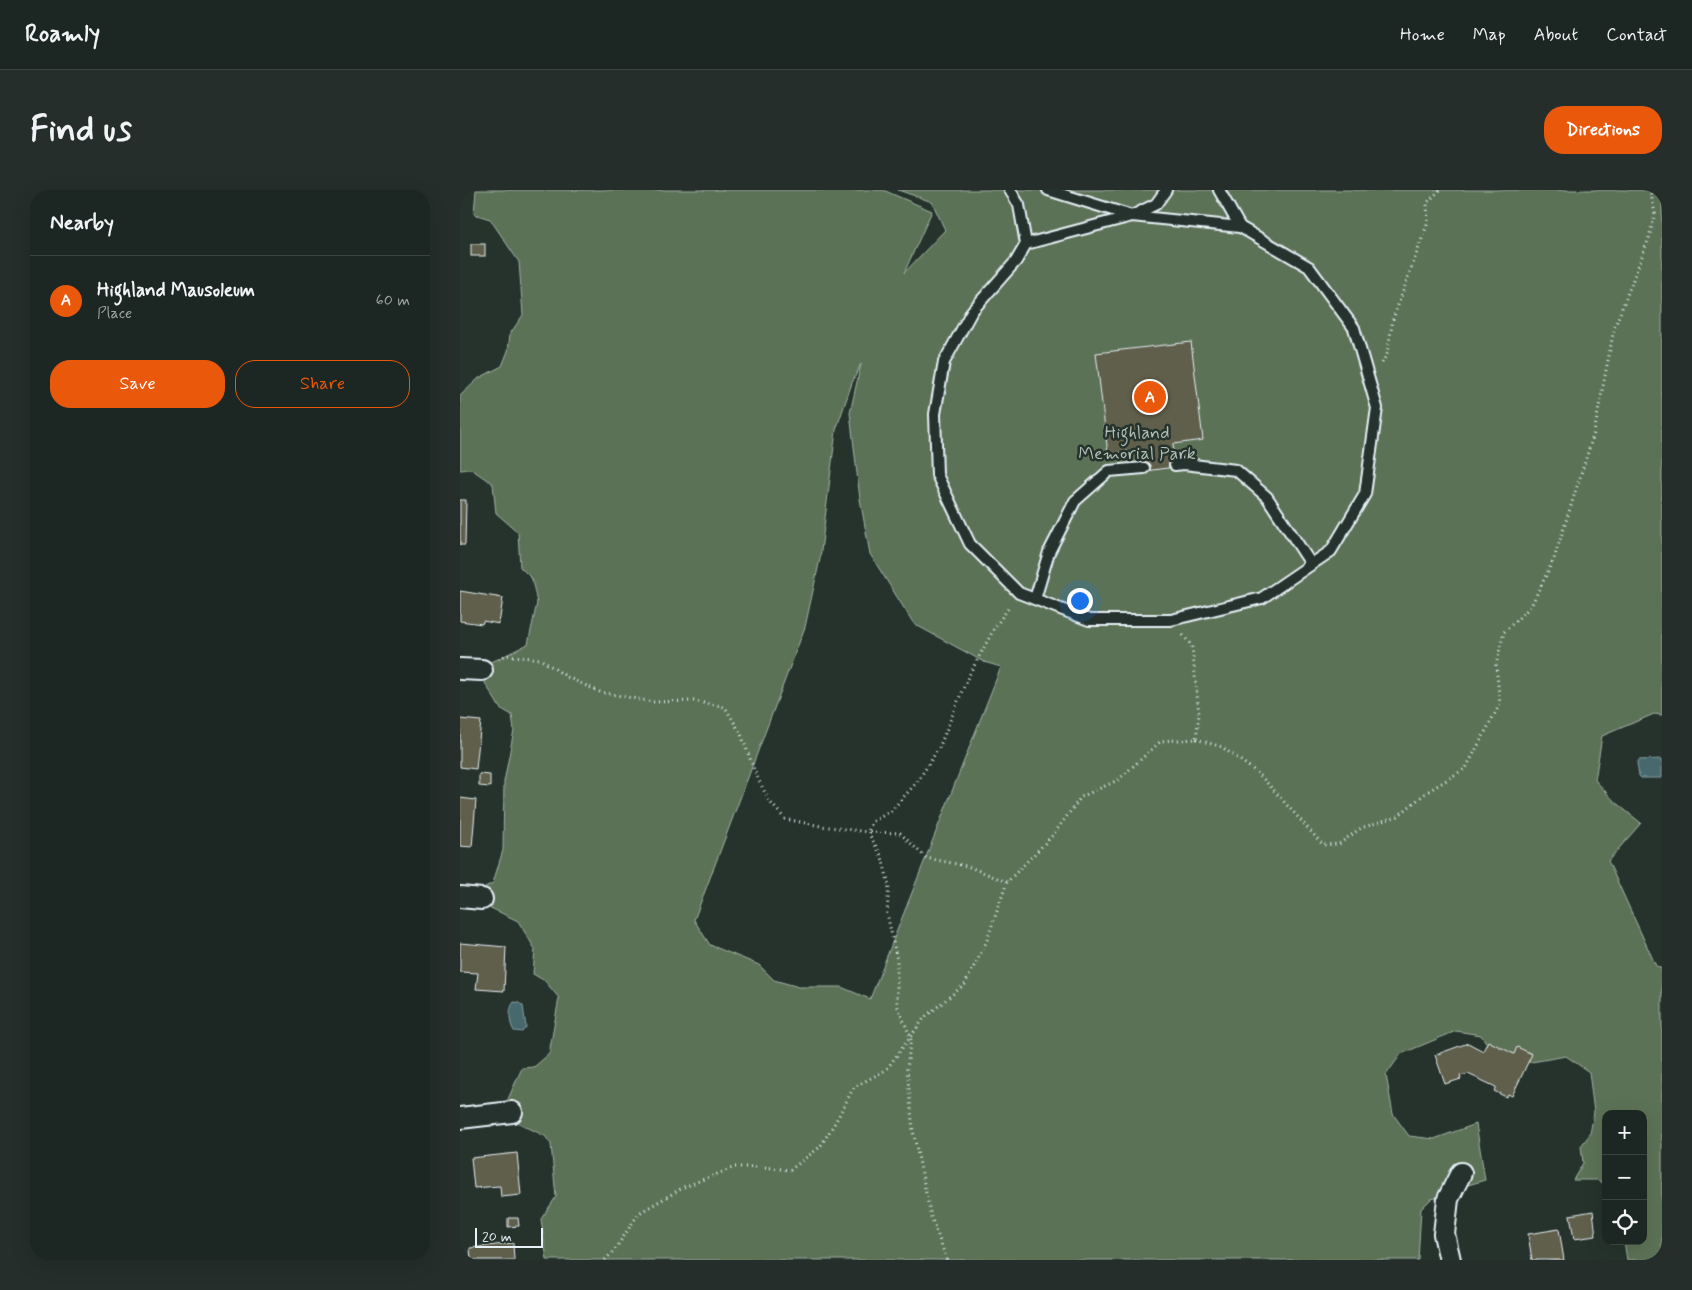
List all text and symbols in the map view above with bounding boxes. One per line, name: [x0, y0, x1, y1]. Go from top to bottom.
text: Roamly: [25, 19, 100, 50]
text: Home: [1400, 23, 1445, 47]
text: Map: [1473, 23, 1506, 47]
text: About: [1534, 23, 1578, 47]
text: Contact: [1606, 23, 1667, 47]
button: Directions: [1544, 106, 1662, 154]
text: Find us: [30, 107, 132, 153]
text: Nearby: [50, 209, 114, 237]
text: Highland Mausoleum: [97, 278, 255, 303]
text: A: [61, 290, 71, 311]
text: 60 m: [376, 290, 410, 311]
text: Place: [97, 303, 132, 324]
button: Save: [50, 360, 225, 408]
button: Share: [235, 360, 410, 408]
pin: A: [1134, 378, 1166, 416]
park label: Highland Memorial Park: [1078, 421, 1196, 466]
your location: [1067, 588, 1093, 614]
map controls: [1602, 1110, 1647, 1245]
button: +: [1602, 1110, 1647, 1155]
button: −: [1602, 1155, 1647, 1200]
button: locate: [1602, 1200, 1647, 1245]
scale bar: [475, 1225, 542, 1248]
text: 20 m: [482, 1228, 512, 1246]

